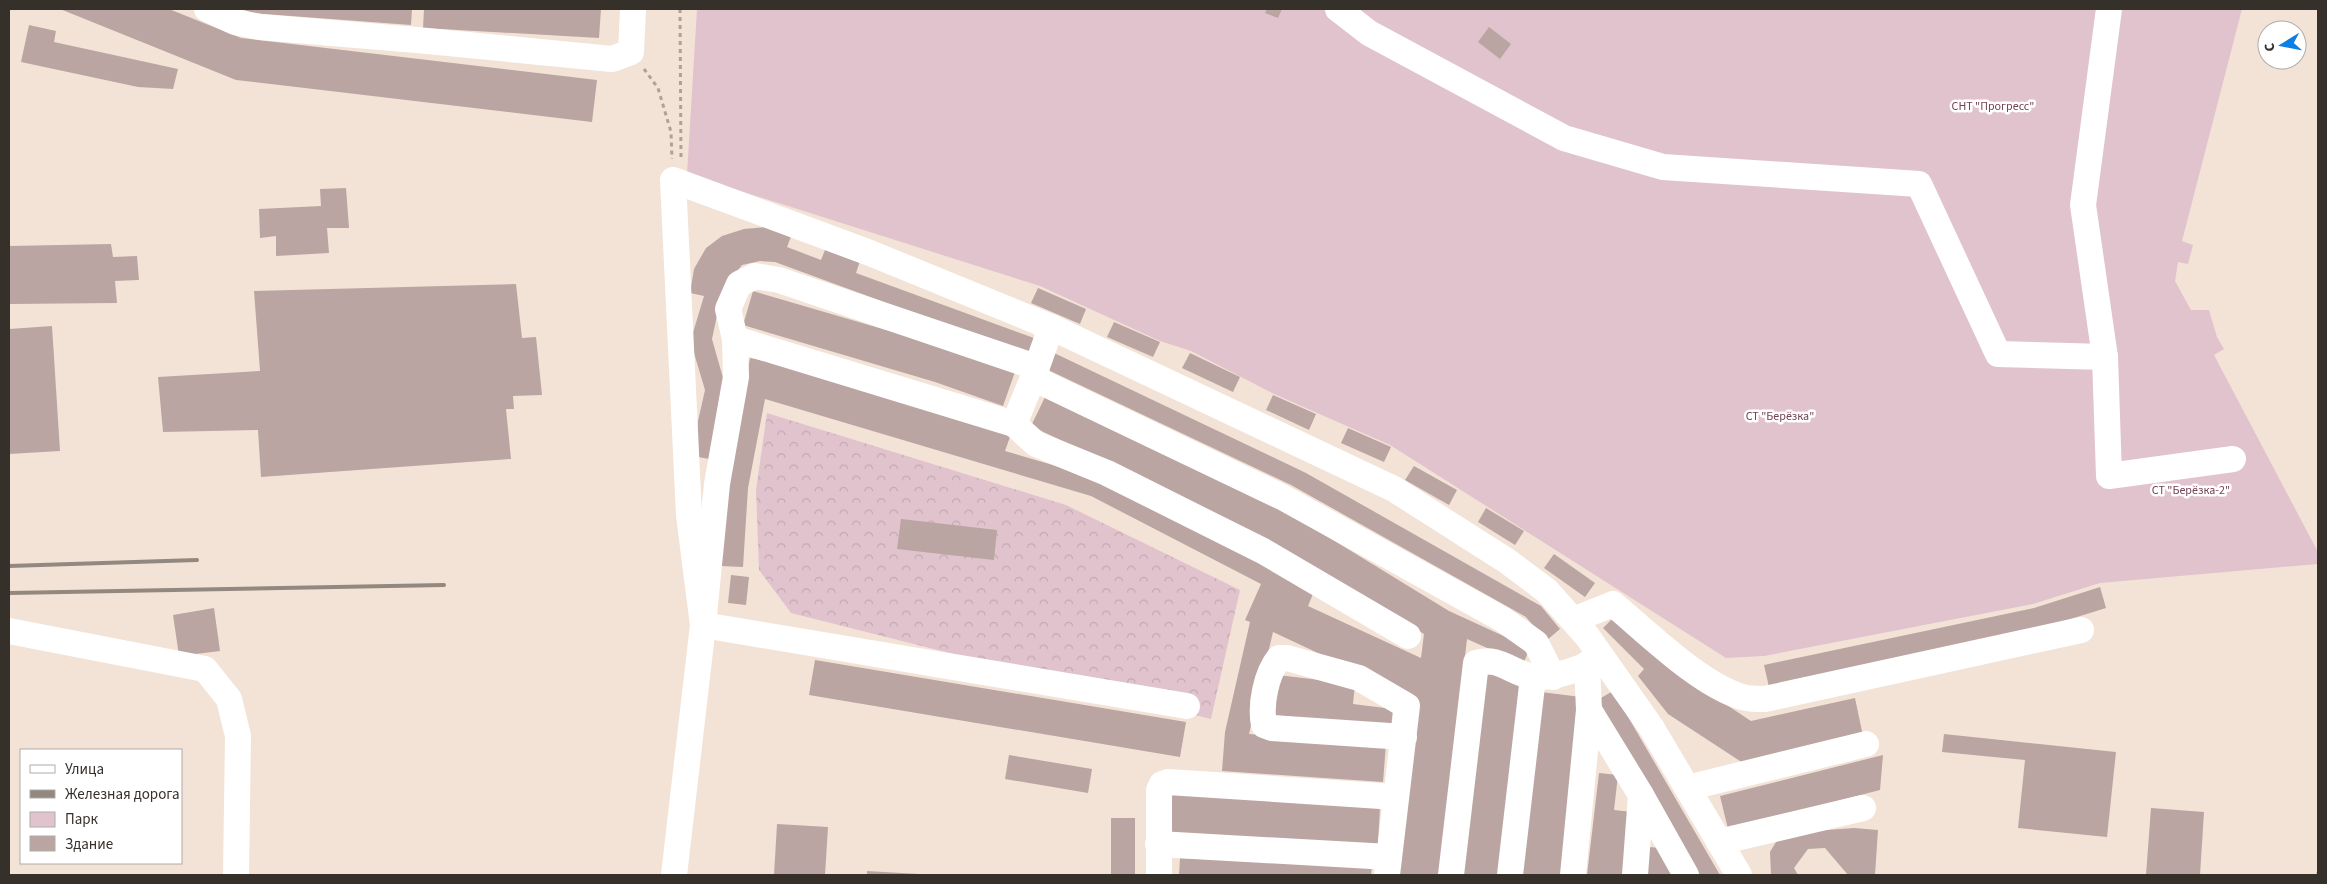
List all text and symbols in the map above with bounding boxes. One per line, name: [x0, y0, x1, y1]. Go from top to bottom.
north arrow: [2257, 20, 2307, 70]
text: С: [2260, 41, 2281, 53]
park label: СНТ "Прогресс": [1952, 98, 2034, 115]
park label: СТ "Берёзка": [1746, 408, 1814, 425]
park label: СТ "Берёзка-2": [2152, 482, 2230, 499]
legend: [20, 749, 182, 864]
text: Улица: [65, 759, 104, 780]
text: Железная дорога: [65, 784, 180, 805]
text: Парк: [65, 809, 99, 830]
text: Здание: [65, 834, 113, 855]

